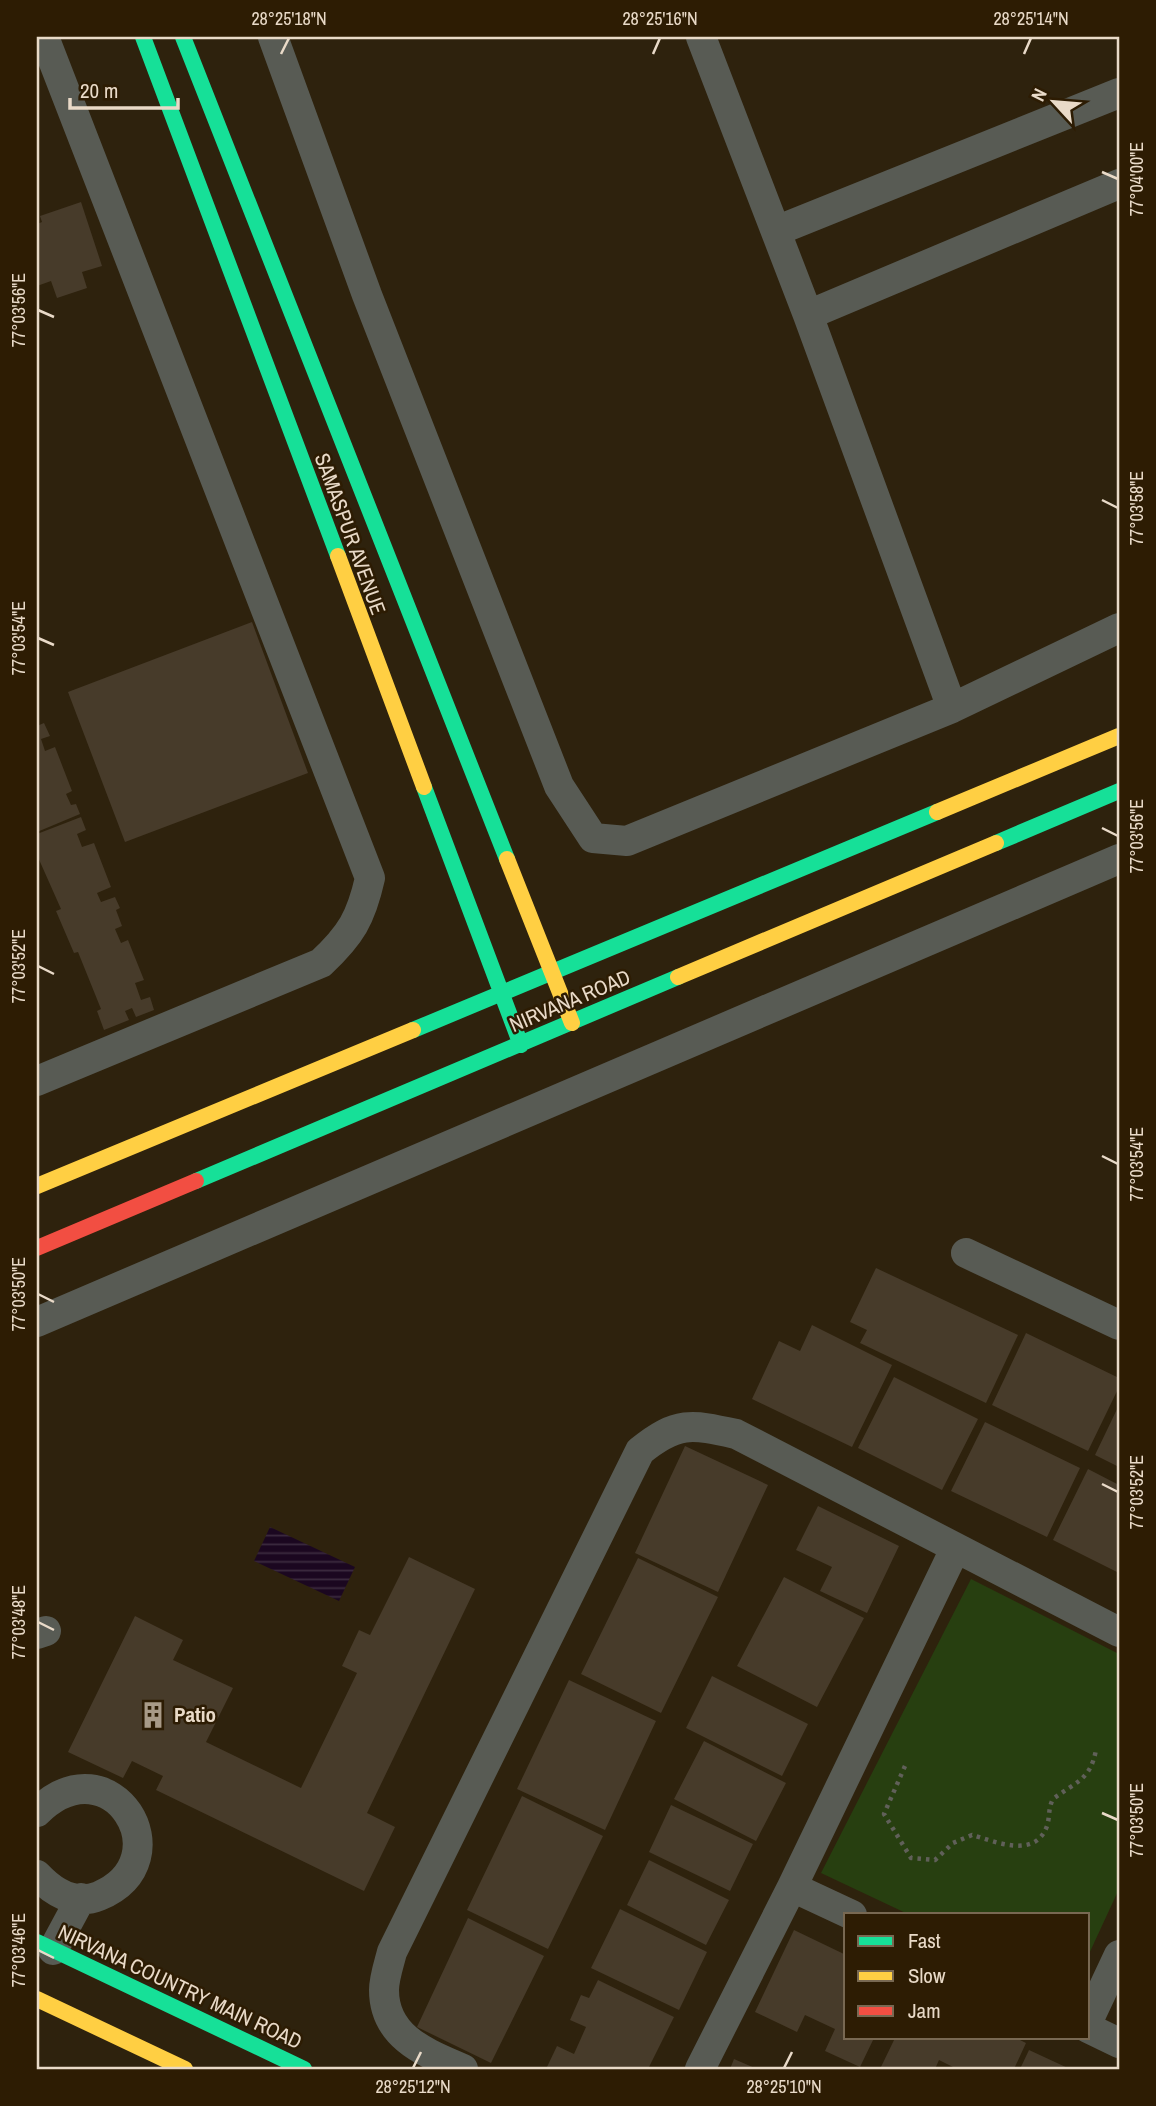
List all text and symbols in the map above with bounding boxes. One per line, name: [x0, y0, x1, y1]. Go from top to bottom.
text: 28°25'18"N: [251, 6, 327, 31]
text: 28°25'16"N: [622, 6, 698, 31]
text: 28°25'14"N: [993, 6, 1069, 31]
scale bar: [70, 66, 178, 110]
north arrow: [1020, 66, 1090, 136]
text: 20 m: [80, 76, 118, 105]
text: N: [1025, 84, 1053, 105]
text: 77°04'00"E: [1124, 142, 1149, 216]
text: 77°03'56"E: [6, 273, 31, 347]
street label: SAMASPUR AVENUE: [308, 449, 393, 619]
text: 77°03'58"E: [1124, 471, 1149, 545]
text: 77°03'54"E: [6, 601, 31, 675]
text: 77°03'56"E: [1124, 799, 1149, 873]
text: 77°03'52"E: [6, 929, 31, 1003]
street label: NIRVANA ROAD: [505, 962, 635, 1039]
text: 77°03'54"E: [1124, 1127, 1149, 1201]
text: 77°03'50"E: [6, 1257, 31, 1331]
text: 77°03'52"E: [1124, 1455, 1149, 1529]
text: 77°03'48"E: [6, 1585, 31, 1659]
building icon: Patio: [138, 1700, 168, 1730]
place label: Patio: [174, 1700, 216, 1729]
text: 77°03'50"E: [1124, 1783, 1149, 1857]
text: 77°03'46"E: [6, 1913, 31, 1987]
legend: [844, 1913, 1090, 2039]
street label: NIRVANA COUNTRY MAIN ROAD: [54, 1917, 307, 2056]
text: Fast: [908, 1926, 941, 1955]
text: Slow: [908, 1961, 946, 1990]
text: Jam: [908, 1996, 941, 2025]
text: 28°25'12"N: [375, 2074, 451, 2099]
text: 28°25'10"N: [746, 2074, 822, 2099]

